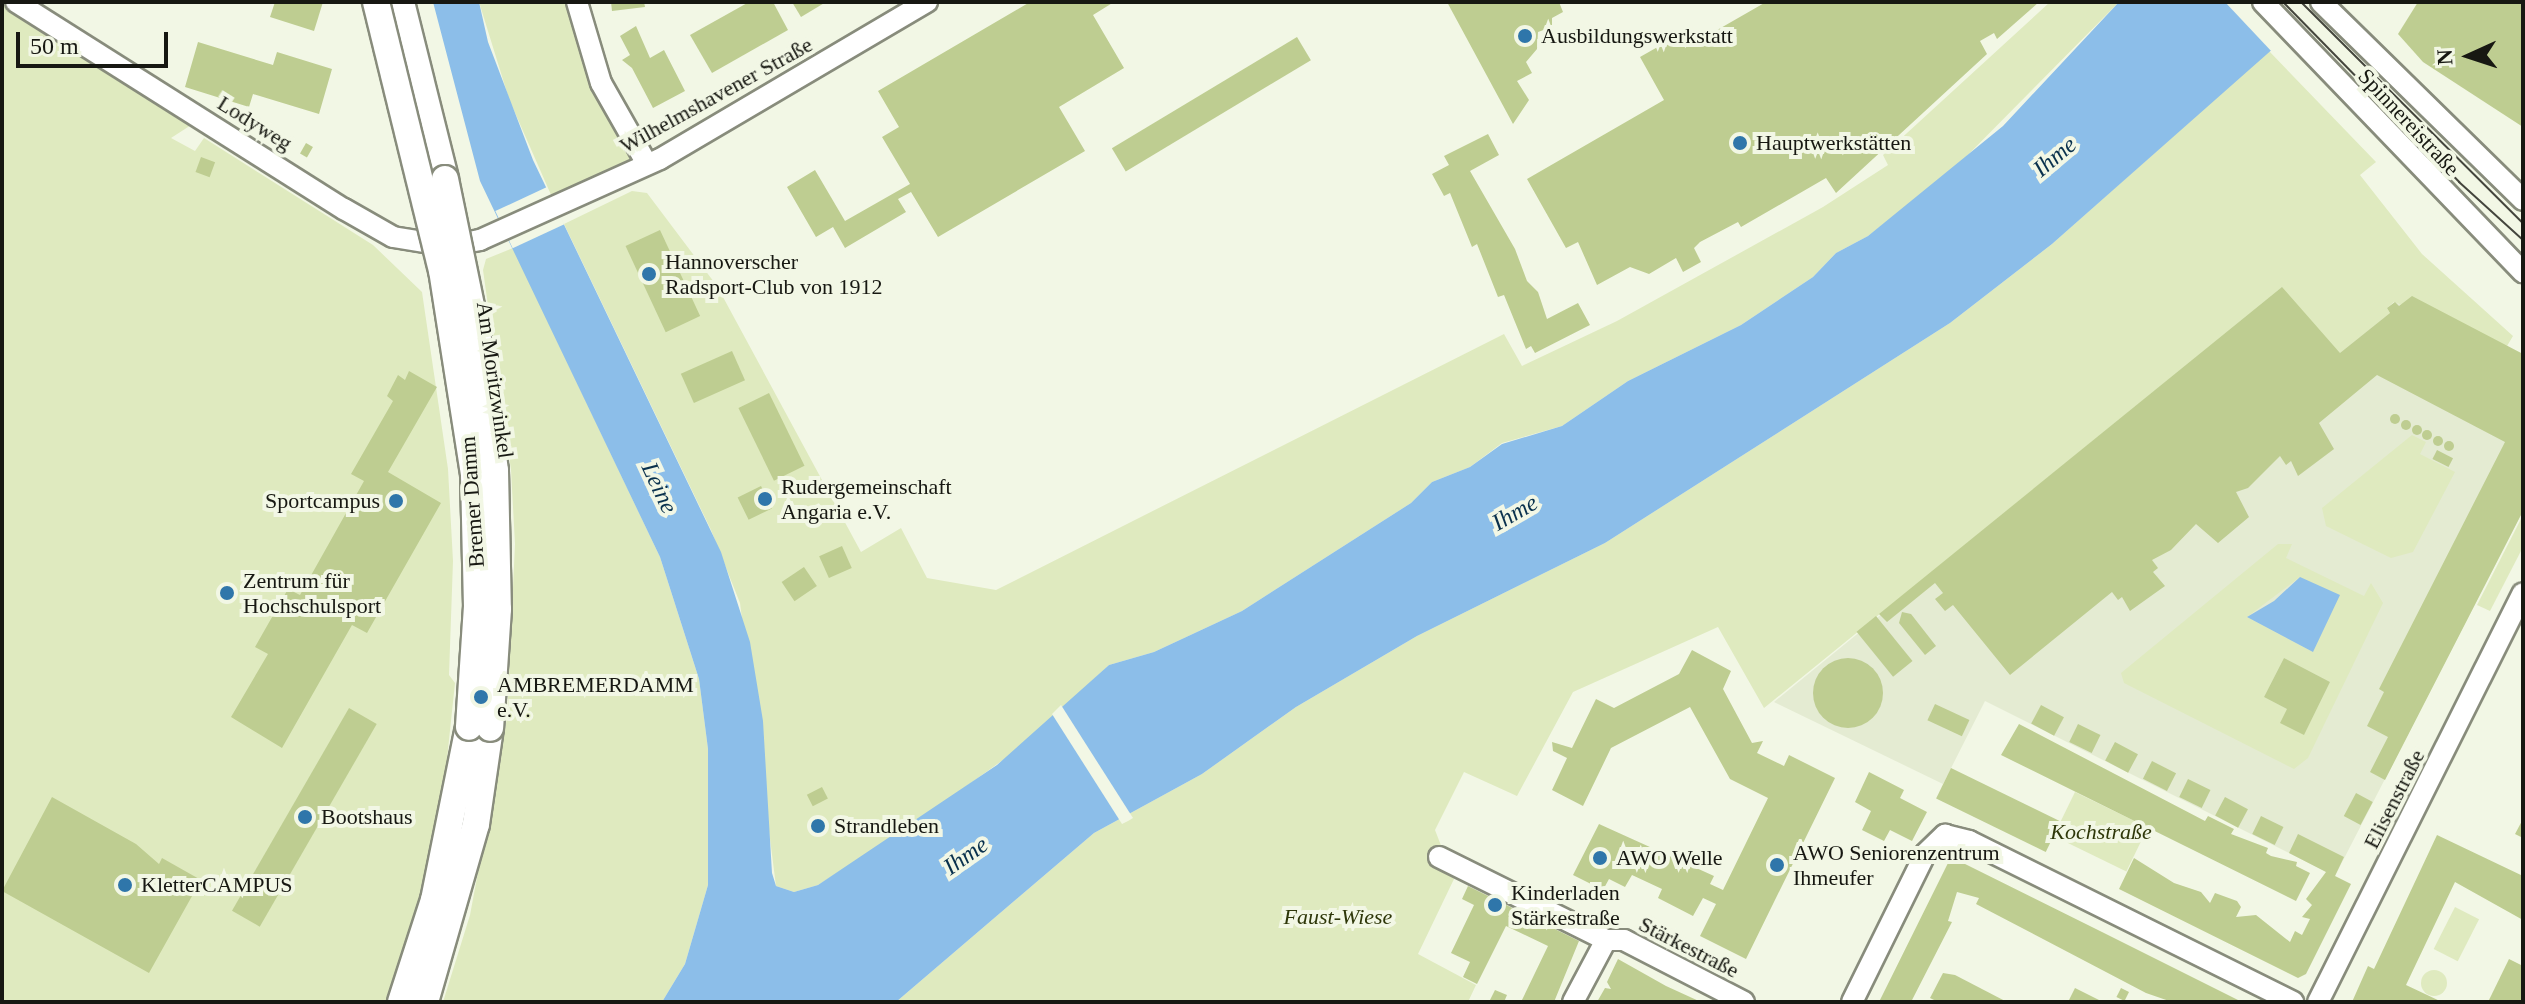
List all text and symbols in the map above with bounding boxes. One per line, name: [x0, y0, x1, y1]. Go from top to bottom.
scale bar: [20, 16, 172, 66]
north arrow: [2429, 16, 2509, 96]
place label: Ausbildungswerkstatt: [1541, 23, 1733, 49]
marker: Ausbildungswerkstatt: [1516, 27, 1534, 45]
street label: Wilhelmshavener Straße: [615, 31, 817, 159]
text: 50 m: [30, 33, 79, 59]
text: N: [2432, 49, 2457, 66]
street label: Spinnereistraße: [2353, 63, 2465, 181]
street label: Lodyweg: [213, 90, 297, 156]
place label: Hauptwerkstätten: [1756, 130, 1911, 156]
water label: Ihme: [2027, 131, 2083, 183]
marker: Hauptwerkstätten: [1731, 134, 1749, 152]
place label: Hannoverscher Radsport-Club von 1912: [665, 248, 883, 300]
marker: Hannoverscher Radsport-Club von 1912: [640, 265, 658, 283]
street label: Am Moritzwinkel: [471, 300, 519, 460]
street label: Bremer Damm: [454, 436, 490, 568]
water label: Leine: [635, 458, 683, 518]
place label: Rudergemeinschaft Angaria e.V.: [781, 473, 952, 524]
place label: Sportcampus: [265, 488, 380, 514]
water label: Ihme: [1487, 489, 1543, 537]
marker: Rudergemeinschaft Angaria e.V.: [756, 490, 774, 508]
marker: Sportcampus: [387, 492, 405, 510]
place label: Zentrum für Hochschulsport: [243, 567, 381, 618]
marker: Zentrum für Hochschulsport: [218, 584, 236, 602]
place label: AMBREMERDAMM e.V.: [497, 671, 694, 722]
marker: AMBREMERDAMM e.V.: [472, 688, 490, 706]
street label: Elisenstraße: [2358, 745, 2430, 853]
place label: Bootshaus: [321, 804, 413, 830]
marker: Bootshaus: [296, 808, 314, 826]
place label: Strandleben: [834, 813, 939, 839]
marker: Strandleben: [809, 817, 827, 835]
park label: Kochstraße: [2050, 819, 2152, 845]
water label: Ihme: [938, 830, 994, 882]
place label: AWO Seniorenzentrum Ihmeufer: [1793, 839, 2000, 890]
place label: AWO Welle: [1616, 845, 1723, 871]
marker: AWO Welle: [1591, 849, 1609, 867]
marker: AWO Seniorenzentrum Ihmeufer: [1768, 856, 1786, 874]
place label: KletterCAMPUS: [141, 872, 293, 898]
marker: KletterCAMPUS: [116, 876, 134, 894]
place label: Kinderladen Stärkestraße: [1511, 879, 1620, 930]
marker: Kinderladen Stärkestraße: [1486, 896, 1504, 914]
park label: Faust-Wiese: [1284, 904, 1392, 930]
street label: Stärkestraße: [1635, 911, 1743, 983]

